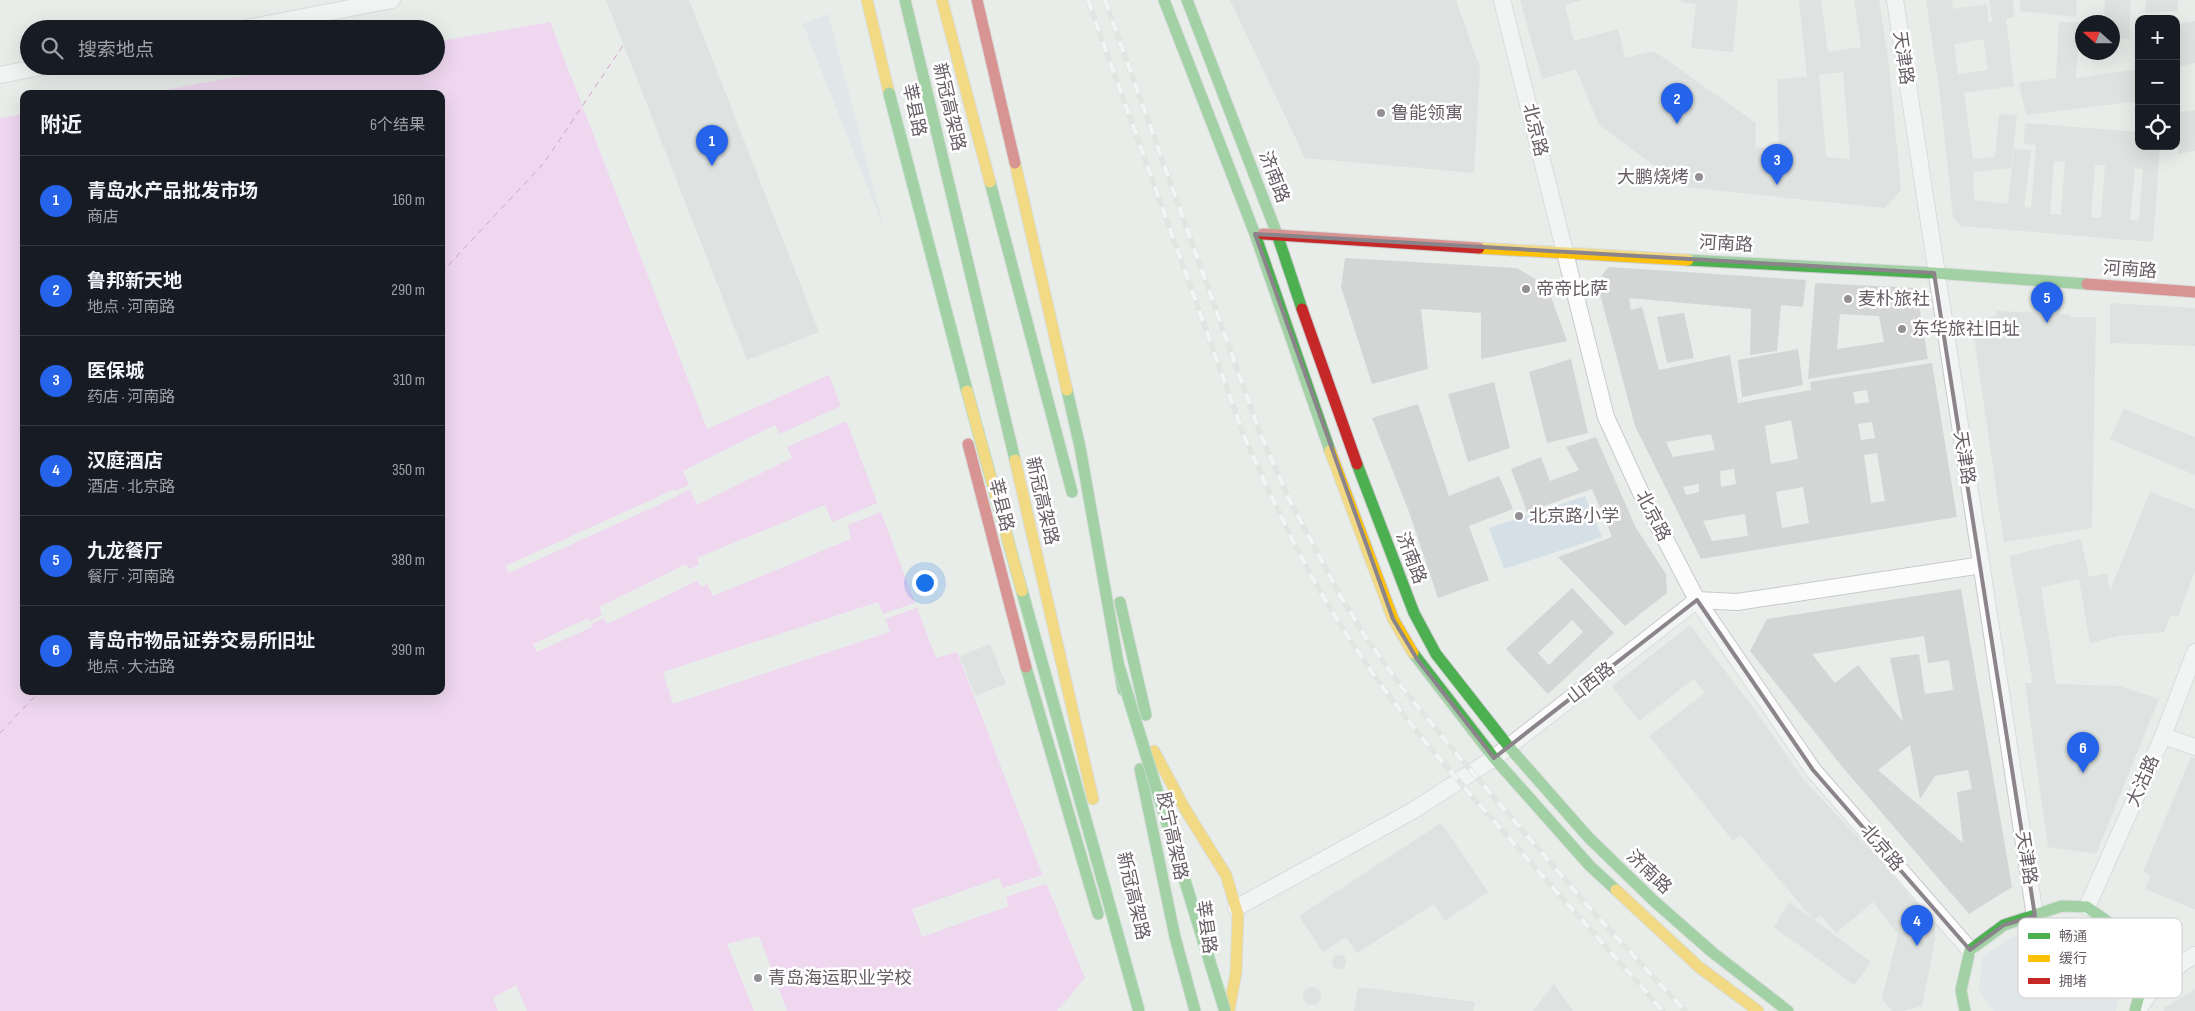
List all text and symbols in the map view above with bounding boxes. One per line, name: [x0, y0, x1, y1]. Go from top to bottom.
north arrow: [2075, 15, 2120, 60]
map controls: [2135, 15, 2180, 150]
button: +: [2135, 15, 2180, 60]
search box: [20, 20, 445, 75]
street label: 天津路: [1889, 30, 1917, 86]
icon: search: [38, 34, 66, 62]
text: 搜索地点: [78, 39, 154, 62]
button: −: [2135, 60, 2180, 105]
street label: 新冠高架路: [929, 61, 969, 153]
street label: 莘县路: [898, 81, 930, 139]
pin: 2: [1661, 83, 1693, 124]
street label: 北京路: [1518, 101, 1552, 159]
place label: 鲁能领寓: [1391, 103, 1463, 124]
button: locate: [2135, 105, 2180, 150]
marker: 鲁能领寓: [1375, 107, 1387, 119]
text: 附近: [40, 113, 82, 138]
text: 6个结果: [370, 116, 425, 135]
pin: 1: [696, 125, 728, 166]
pin: 3: [1761, 144, 1793, 185]
street label: 济南路: [1255, 148, 1293, 206]
place label: 大鹏烧烤: [1617, 167, 1689, 188]
marker: 大鹏烧烤: [1693, 171, 1705, 183]
text: 青岛水产品批发市场: [87, 180, 258, 203]
text: 1: [53, 191, 59, 210]
text: 160 m: [392, 191, 425, 210]
text: 商店: [87, 208, 119, 227]
street label: 河南路: [1698, 232, 1754, 256]
street label: 河南路: [2102, 258, 2158, 282]
text: 鲁邦新天地: [87, 270, 182, 293]
place label: 帝帝比萨: [1536, 279, 1608, 300]
text: 2: [52, 281, 60, 300]
text: 290 m: [391, 281, 425, 300]
pin: 5: [2031, 282, 2063, 323]
marker: 帝帝比萨: [1520, 283, 1532, 295]
place label: 麦朴旅社: [1858, 289, 1930, 310]
marker: 麦朴旅社: [1842, 293, 1854, 305]
text: 地点 · 河南路: [87, 298, 175, 317]
place label: 东华旅社旧址: [1912, 319, 2020, 340]
marker: 东华旅社旧址: [1896, 323, 1908, 335]
text: 医保城: [87, 360, 144, 383]
text: 3: [52, 371, 60, 390]
text: 310 m: [393, 371, 425, 390]
text: 药店 · 河南路: [87, 388, 175, 407]
street label: 天津路: [1949, 430, 1979, 486]
text: 汉庭酒店: [87, 450, 163, 473]
street label: 新冠高架路: [1022, 455, 1062, 547]
text: 4: [52, 461, 60, 480]
text: 350 m: [392, 461, 425, 480]
street label: 莘县路: [984, 476, 1018, 534]
text: 酒店 · 北京路: [87, 478, 175, 497]
street label: 北京路: [1631, 487, 1675, 545]
place label: 北京路小学: [1529, 506, 1619, 527]
marker: 北京路小学: [1513, 510, 1525, 522]
street label: 济南路: [1392, 529, 1430, 587]
text: 九龙餐厅: [87, 540, 163, 563]
text: 5: [52, 551, 60, 570]
text: 380 m: [391, 551, 425, 570]
text: 餐厅 · 河南路: [87, 568, 175, 587]
your location: [912, 570, 938, 596]
text: 青岛市物品证券交易所旧址: [87, 630, 315, 653]
text: 6: [52, 641, 60, 660]
text: 390 m: [391, 641, 425, 660]
text: 地点 · 大沽路: [87, 658, 175, 677]
street label: 山西路: [1563, 658, 1619, 708]
pin: 6: [2067, 732, 2099, 773]
street label: 大沽路: [2122, 752, 2164, 810]
street label: 胶宁高架路: [1152, 790, 1192, 882]
street label: 北京路: [1856, 821, 1908, 875]
street label: 天津路: [2011, 830, 2041, 886]
street label: 济南路: [1622, 846, 1676, 898]
street label: 新冠高架路: [1113, 850, 1153, 942]
street label: 莘县路: [1192, 899, 1220, 955]
pin: 4: [1901, 905, 1933, 946]
legend: [2018, 918, 2182, 998]
text: 畅通: [2059, 928, 2087, 945]
text: 缓行: [2059, 950, 2087, 967]
place label: 青岛海运职业学校: [768, 968, 912, 989]
marker: 青岛海运职业学校: [752, 972, 764, 984]
text: 拥堵: [2059, 973, 2087, 990]

